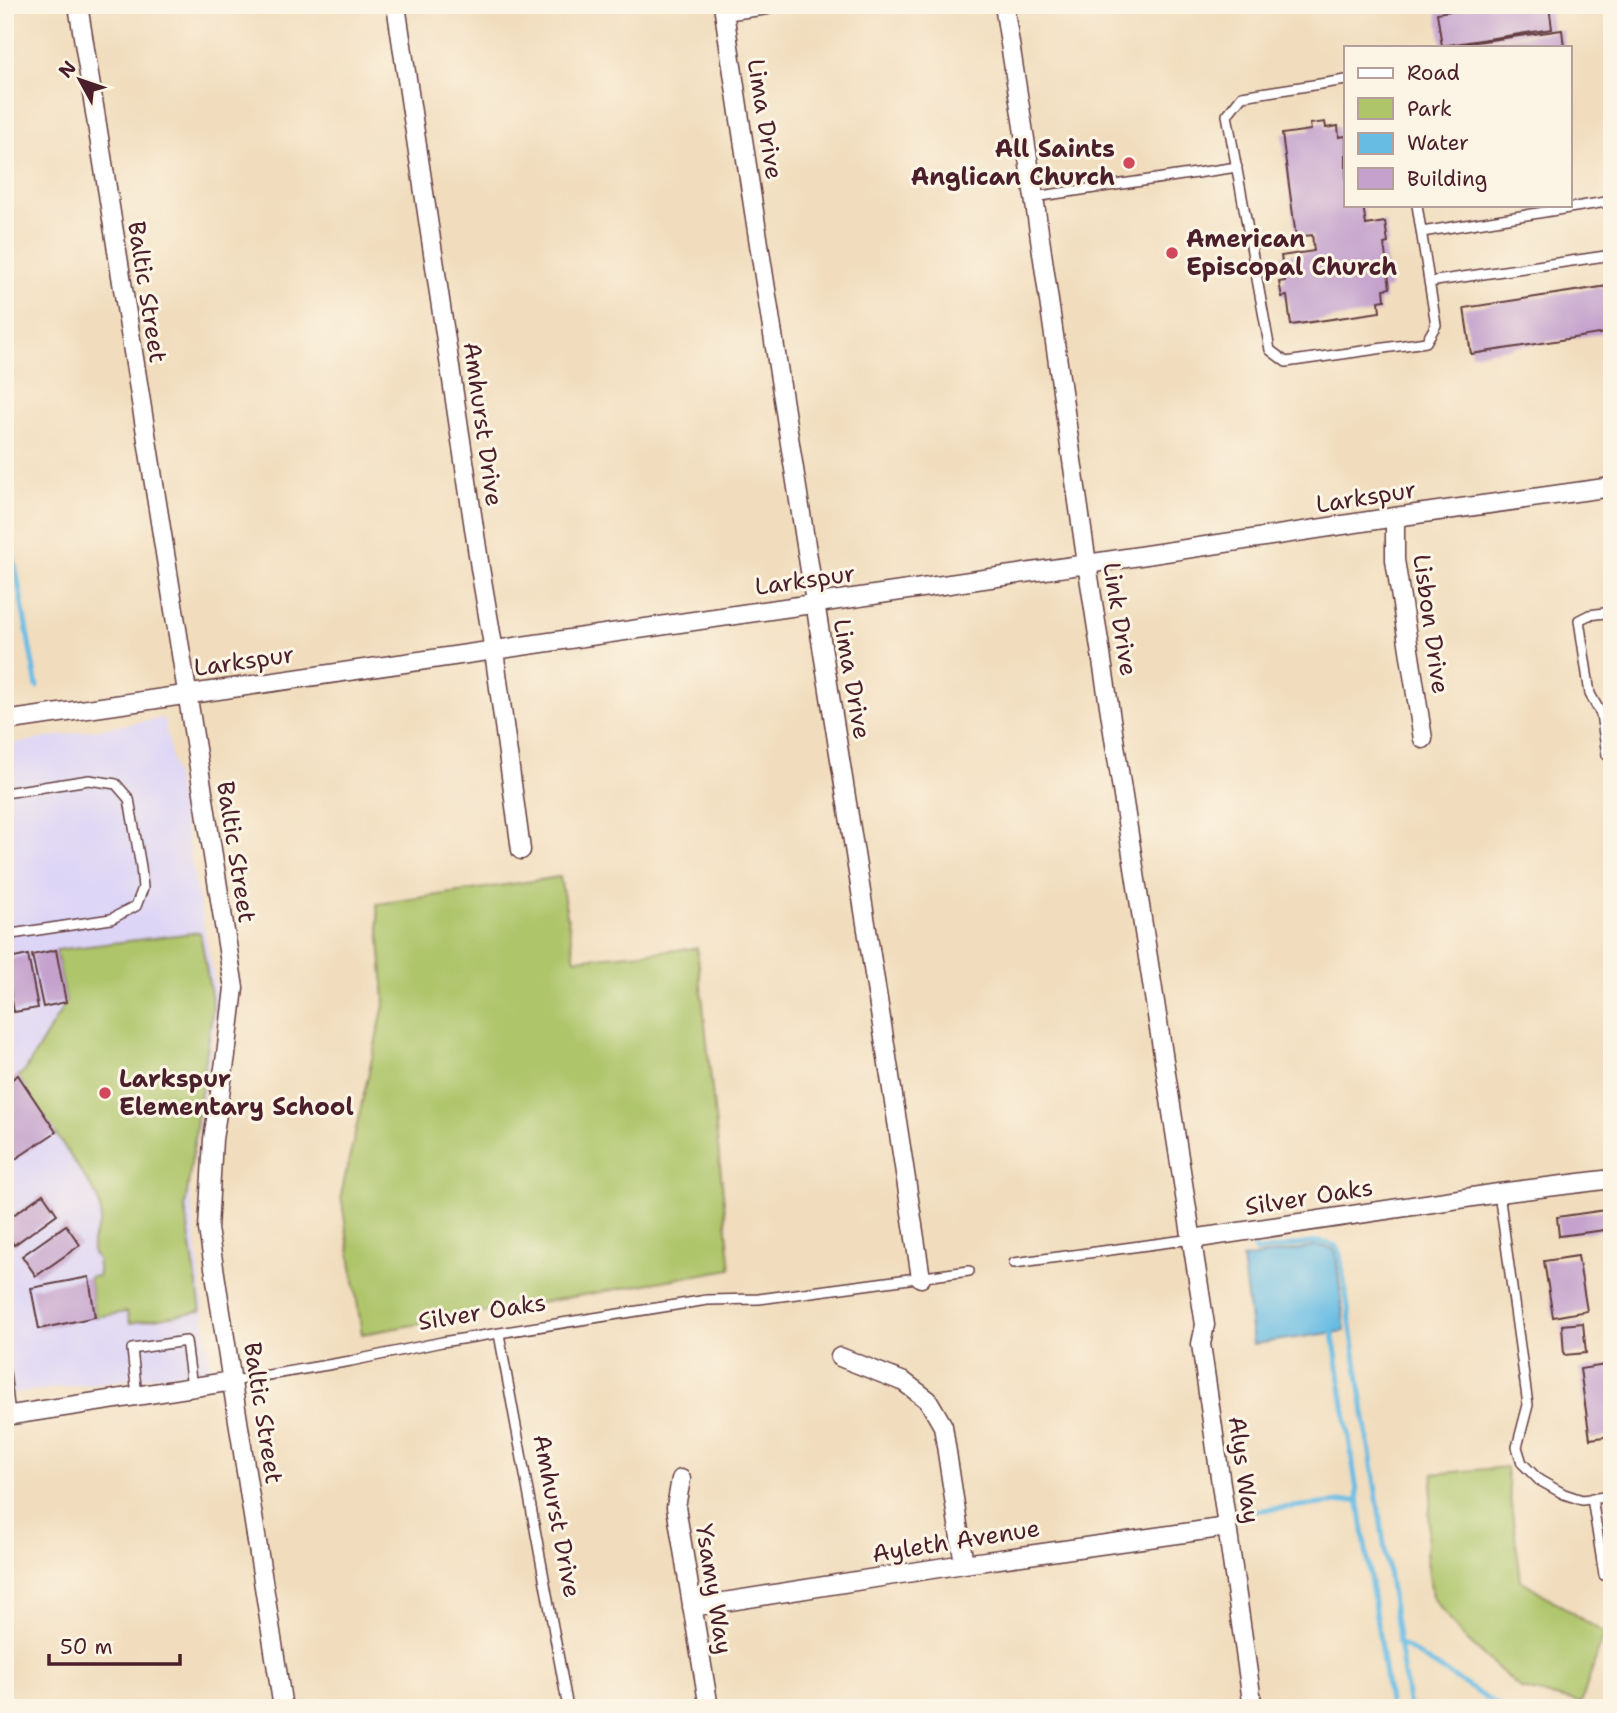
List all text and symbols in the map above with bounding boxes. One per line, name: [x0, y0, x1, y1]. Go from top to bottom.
north arrow: [46, 46, 116, 116]
legend: [1344, 46, 1572, 206]
text: N: [53, 56, 82, 83]
street label: Lima Drive: [740, 56, 790, 182]
text: Road: [1407, 59, 1460, 87]
text: Park: [1407, 95, 1452, 123]
text: Water: [1407, 129, 1469, 157]
place label: All Saints Anglican Church: [911, 133, 1115, 193]
marker: All Saints Anglican Church: [1121, 155, 1137, 171]
text: Building: [1407, 165, 1487, 193]
street label: Baltic Street: [120, 219, 174, 365]
place label: American Episcopal Church: [1186, 223, 1397, 283]
marker: American Episcopal Church: [1164, 245, 1180, 261]
street label: Amhurst Drive: [456, 340, 510, 508]
street label: Larkspur: [1313, 473, 1419, 521]
street label: Lisbon Drive: [1405, 552, 1457, 696]
street label: Larkspur: [753, 557, 857, 603]
street label: Link Drive: [1095, 560, 1145, 678]
street label: Lima Drive: [826, 616, 878, 742]
street label: Larkspur: [192, 638, 296, 684]
street label: Baltic Street: [209, 779, 263, 925]
place label: Larkspur Elementary School: [119, 1063, 354, 1123]
marker: Larkspur Elementary School: [97, 1085, 113, 1101]
street label: Silver Oaks: [1243, 1171, 1375, 1223]
street label: Silver Oaks: [416, 1286, 548, 1338]
street label: Baltic Street: [236, 1340, 290, 1486]
street label: Alys Way: [1221, 1414, 1267, 1526]
street label: Amhurst Drive: [525, 1432, 589, 1600]
street label: Ayleth Avenue: [870, 1512, 1042, 1570]
street label: Ysamy Way: [688, 1521, 740, 1657]
scale bar: [49, 1622, 180, 1666]
text: 50 m: [60, 1633, 113, 1661]

